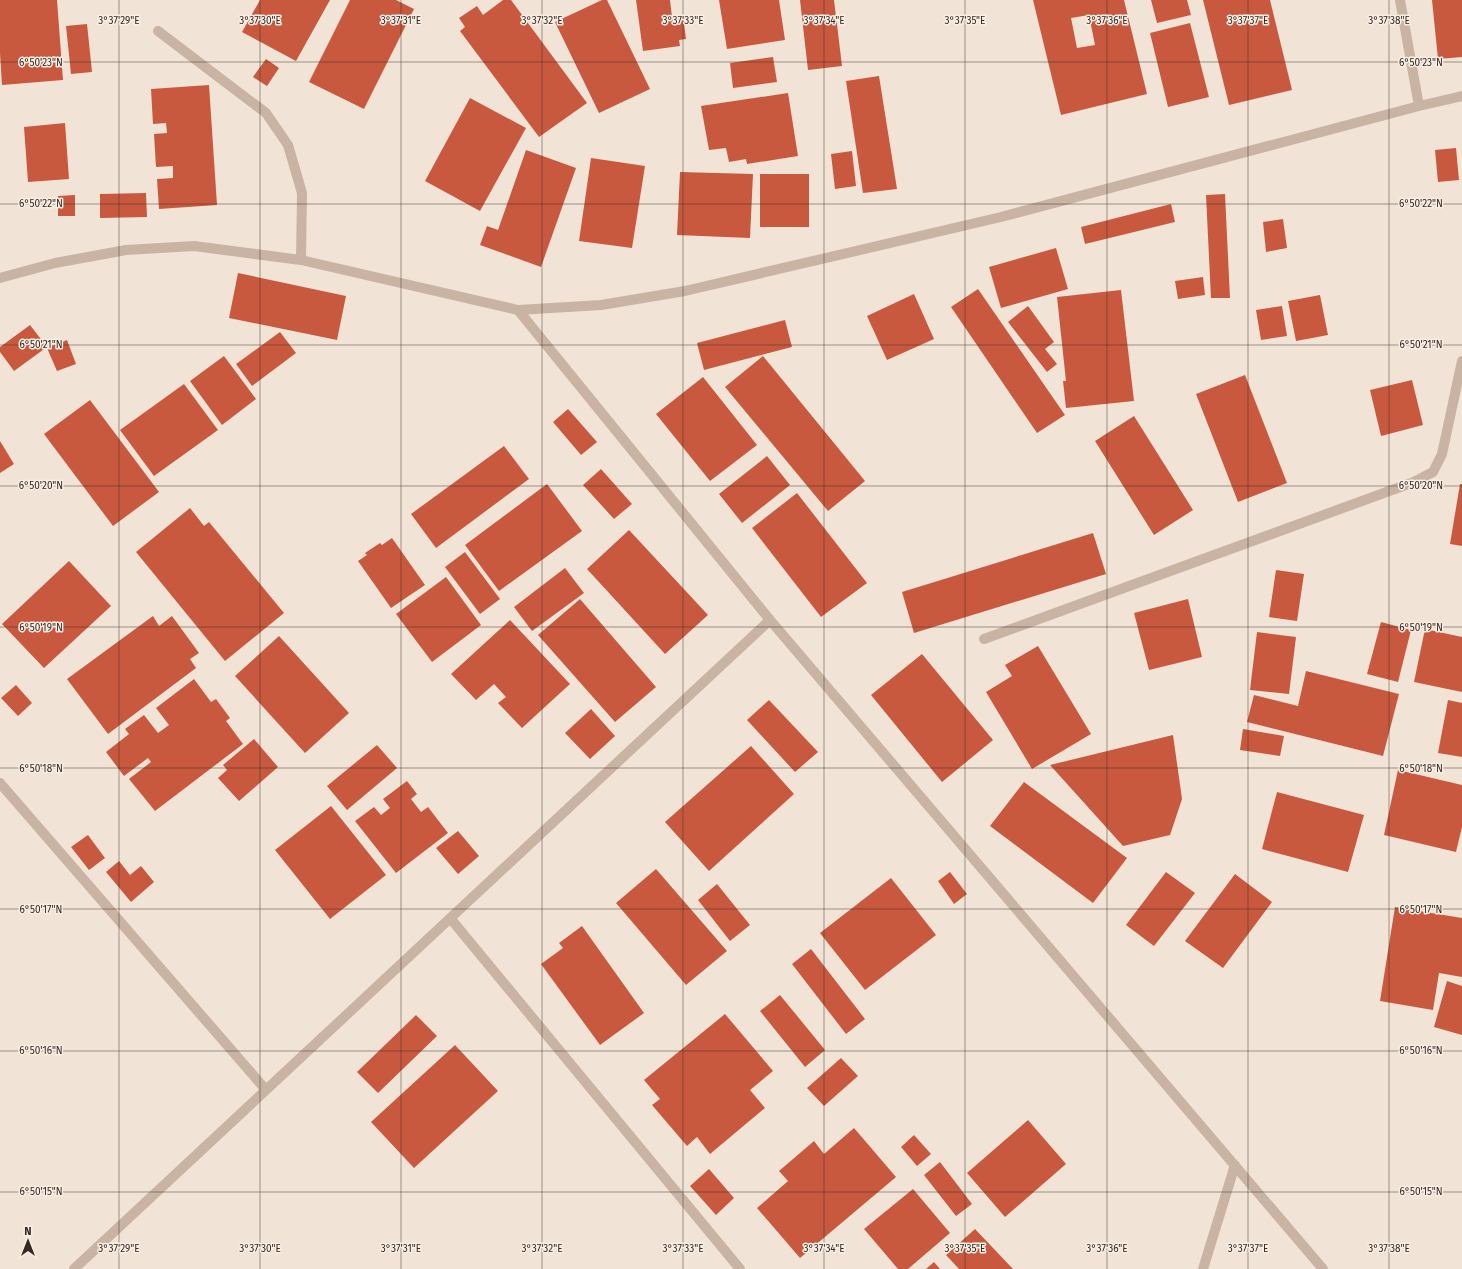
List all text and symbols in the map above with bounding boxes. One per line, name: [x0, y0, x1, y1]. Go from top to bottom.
text: 3°37'29"E: [98, 15, 140, 27]
text: 3°37'30"E: [239, 15, 281, 27]
text: 3°37'31"E: [381, 15, 421, 27]
text: 3°37'32"E: [521, 15, 563, 27]
text: 3°37'33"E: [662, 15, 704, 27]
text: 3°37'34"E: [804, 15, 844, 27]
text: 3°37'35"E: [945, 15, 985, 27]
text: 3°37'36"E: [1086, 15, 1128, 27]
text: 3°37'37"E: [1228, 15, 1268, 27]
text: 3°37'38"E: [1368, 15, 1410, 27]
text: 6°50'23"N: [19, 57, 63, 69]
text: 6°50'23"N: [1399, 57, 1443, 69]
text: 6°50'22"N: [19, 198, 63, 210]
text: 6°50'22"N: [1399, 198, 1443, 210]
text: 6°50'21"N: [20, 339, 63, 351]
text: 6°50'21"N: [1400, 339, 1443, 351]
text: 6°50'20"N: [19, 480, 63, 492]
text: 6°50'20"N: [1399, 480, 1443, 492]
text: 6°50'19"N: [19, 622, 63, 634]
text: 6°50'19"N: [1399, 622, 1443, 634]
text: 6°50'18"N: [19, 763, 63, 775]
text: 6°50'18"N: [1399, 763, 1443, 775]
text: 6°50'17"N: [20, 904, 62, 916]
text: 6°50'17"N: [1400, 904, 1442, 916]
text: 6°50'16"N: [19, 1045, 63, 1057]
text: 6°50'16"N: [1399, 1045, 1443, 1057]
text: 6°50'15"N: [20, 1186, 63, 1198]
text: 6°50'15"N: [1400, 1186, 1443, 1198]
north arrow: [8, 1221, 48, 1261]
text: N: [24, 1225, 32, 1238]
text: 3°37'29"E: [98, 1243, 140, 1255]
text: 3°37'30"E: [239, 1243, 281, 1255]
text: 3°37'31"E: [381, 1243, 421, 1255]
text: 3°37'32"E: [521, 1243, 563, 1255]
text: 3°37'33"E: [662, 1243, 704, 1255]
text: 3°37'34"E: [804, 1243, 844, 1255]
text: 3°37'35"E: [945, 1243, 985, 1255]
text: 3°37'36"E: [1086, 1243, 1128, 1255]
text: 3°37'37"E: [1228, 1243, 1268, 1255]
text: 3°37'38"E: [1368, 1243, 1410, 1255]

